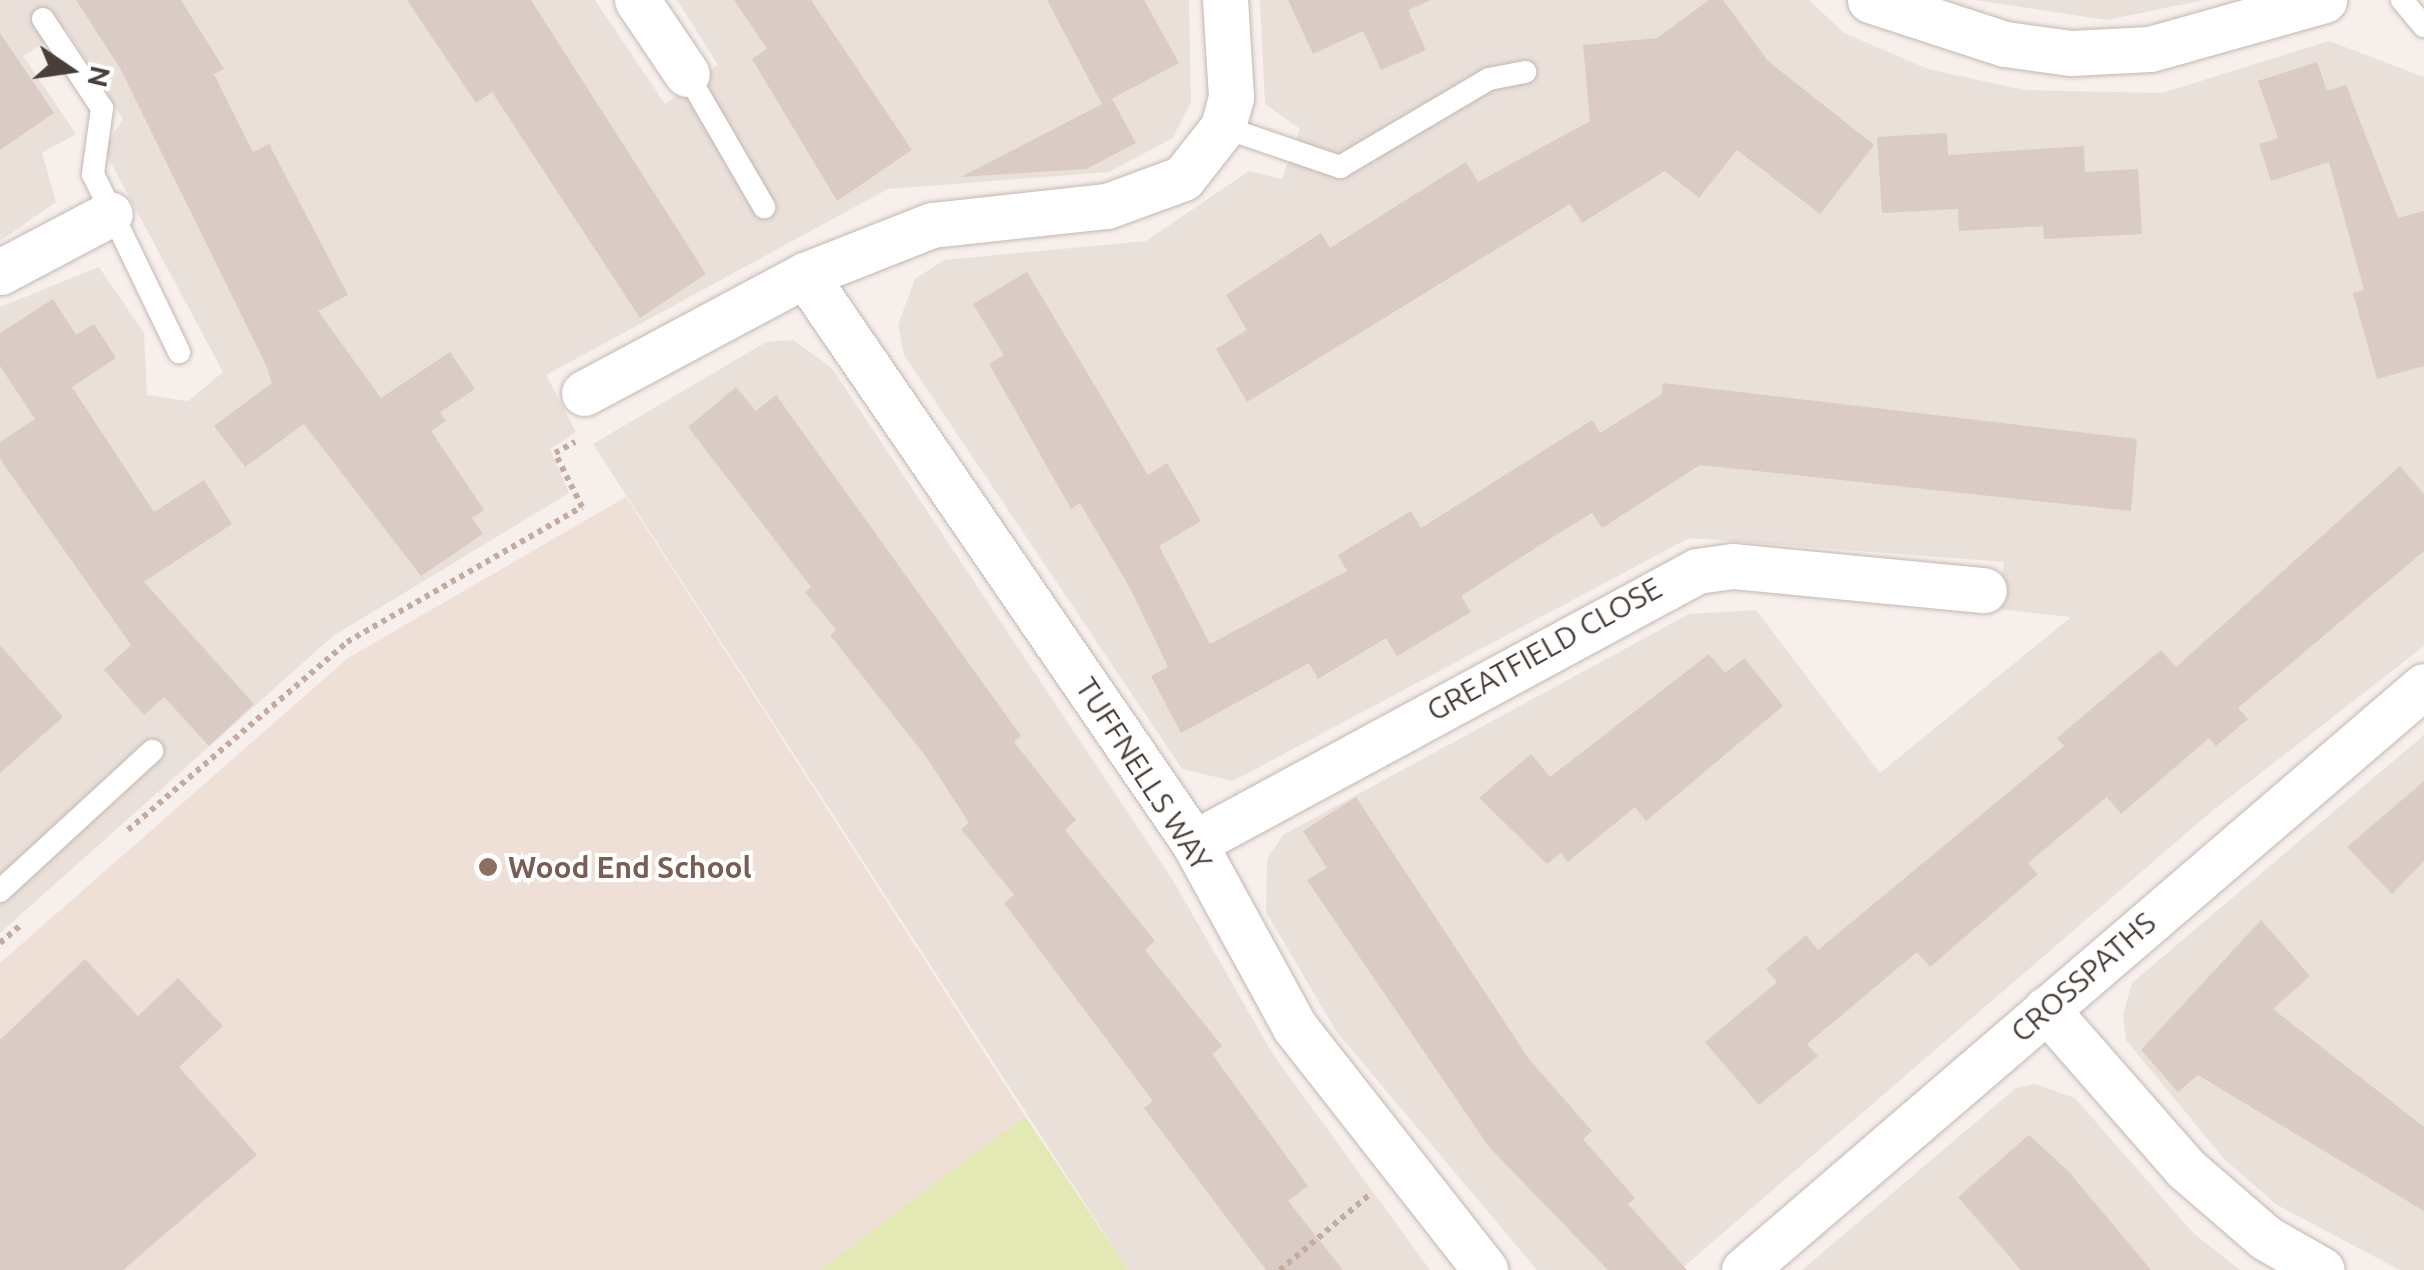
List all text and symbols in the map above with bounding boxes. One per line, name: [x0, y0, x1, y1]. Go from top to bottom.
north arrow: [20, 20, 120, 120]
text: N: [82, 63, 117, 91]
street label: GREATFIELD CLOSE: [1420, 570, 1668, 728]
street label: TUFFNELLS WAY: [1068, 671, 1220, 877]
place label: Wood End School: [508, 849, 752, 885]
marker: Wood End School: [477, 856, 499, 878]
street label: CROSSPATHS: [2003, 904, 2163, 1050]

